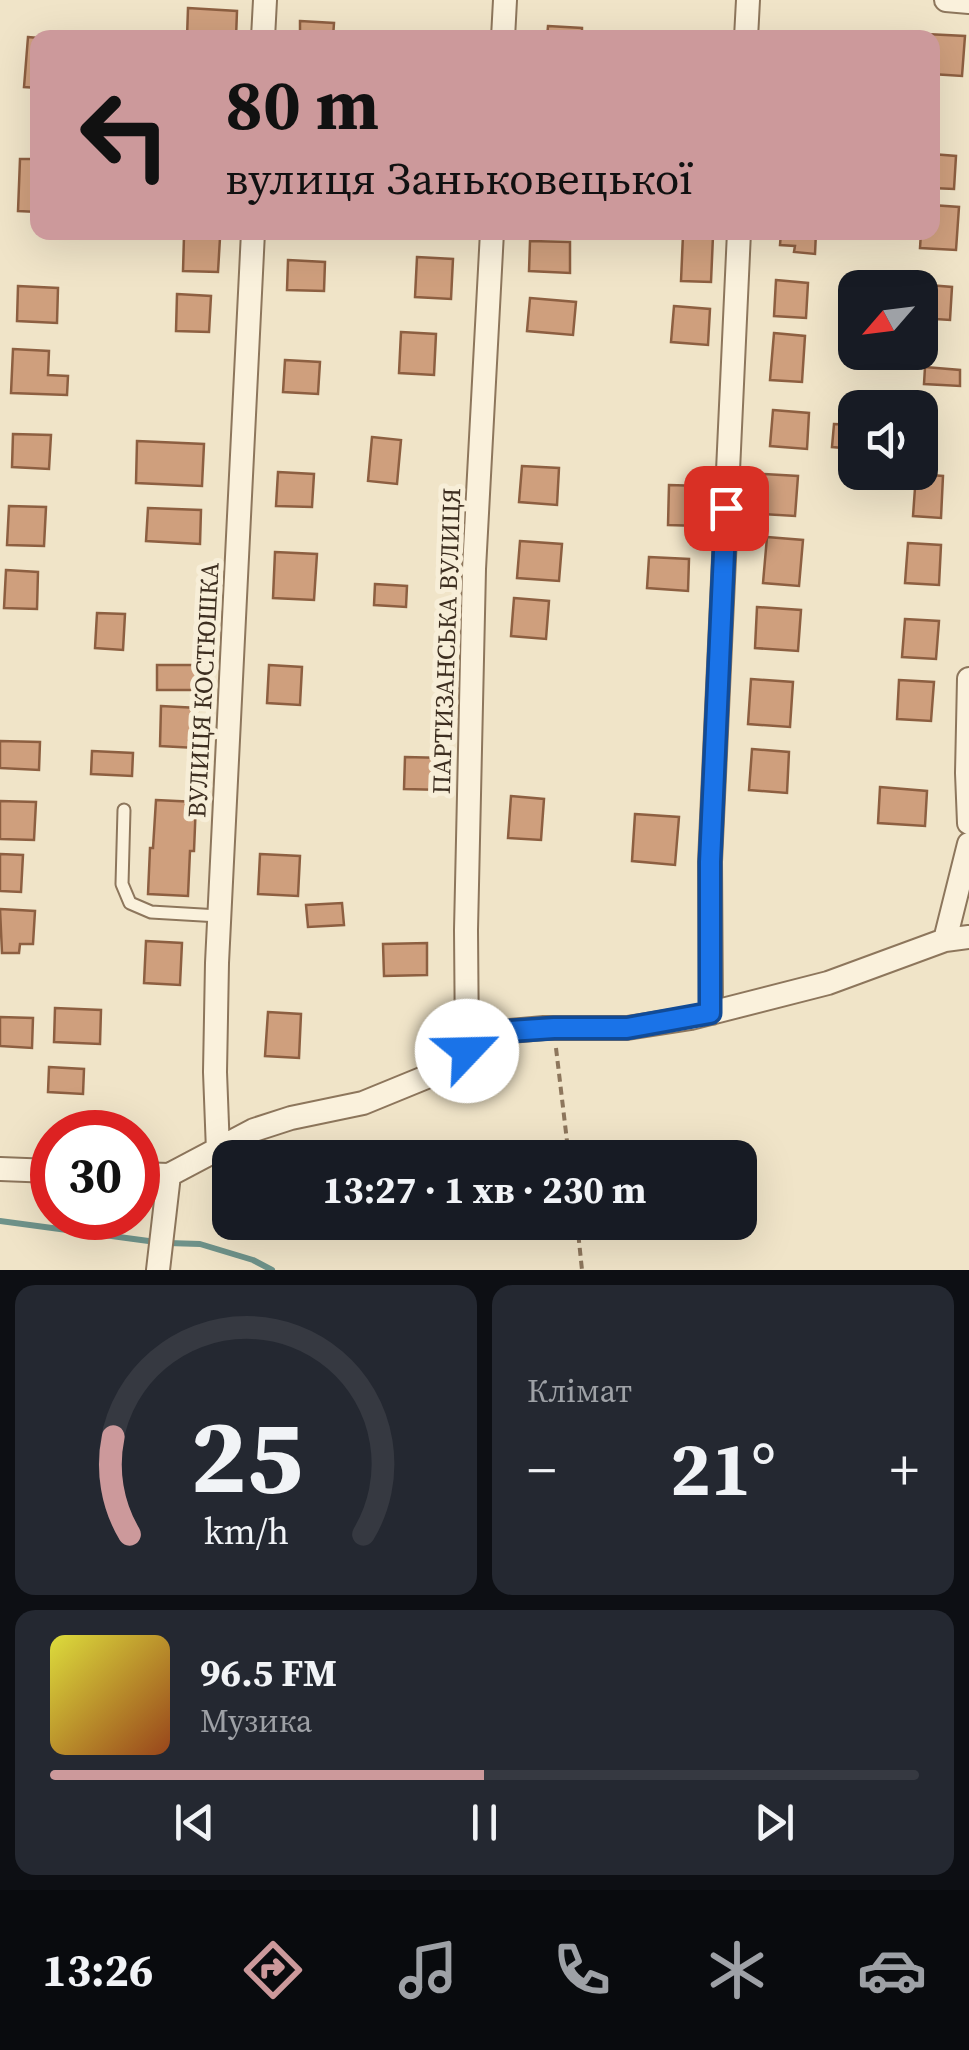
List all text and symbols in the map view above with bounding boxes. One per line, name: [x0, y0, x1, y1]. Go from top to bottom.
text: 80 m: [225, 56, 379, 152]
icon: left: [60, 70, 190, 200]
text: вулиця Заньковецької: [225, 147, 693, 209]
north arrow: [838, 270, 938, 370]
map controls: [838, 270, 938, 490]
button: sound: [838, 390, 938, 490]
pin: [684, 466, 769, 551]
icon: arrive: [699, 481, 754, 536]
street label: ПАРТИЗАНСЬКА ВУЛИЦЯ: [424, 487, 468, 795]
street label: ВУЛИЦЯ КОСТЮШКА: [179, 561, 227, 819]
position arrow: [415, 999, 519, 1103]
speed limit sign: 30: [30, 1110, 160, 1240]
text: 13:27 · 1 хв · 230 m: [323, 1164, 647, 1216]
text: Клімат: [527, 1369, 632, 1413]
text: 25: [190, 1384, 302, 1527]
text: 21°: [670, 1417, 776, 1520]
text: −: [527, 1432, 556, 1507]
text: +: [890, 1432, 919, 1507]
text: km/h: [203, 1507, 289, 1556]
text: 96.5 FM: [200, 1647, 337, 1699]
text: Музика: [200, 1699, 312, 1743]
icon: previous: [167, 1795, 222, 1850]
icon: pause: [457, 1795, 512, 1850]
icon: next: [747, 1795, 802, 1850]
icon: directions: [238, 1935, 308, 2005]
icon: music: [393, 1935, 463, 2005]
icon: phone: [547, 1935, 617, 2005]
icon: climate: [702, 1935, 772, 2005]
icon: car: [857, 1935, 927, 2005]
text: 13:26: [42, 1939, 153, 2001]

